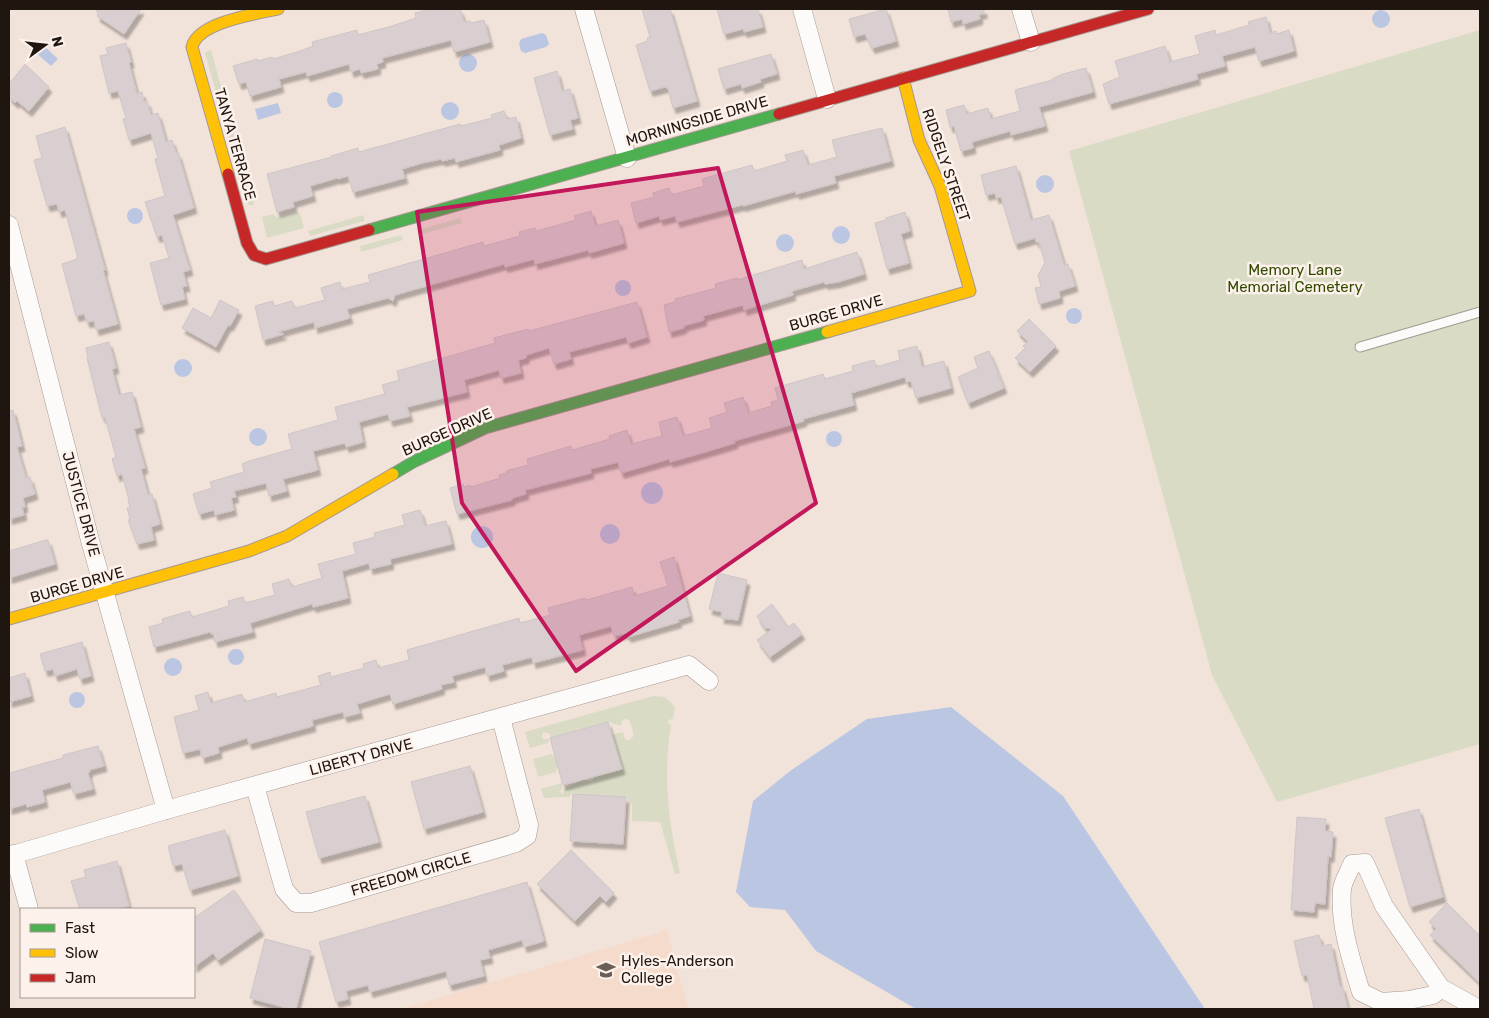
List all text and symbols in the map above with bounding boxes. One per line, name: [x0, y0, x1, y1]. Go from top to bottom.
north arrow: [20, 20, 70, 70]
text: N: [48, 35, 67, 49]
street label: TANYA TERRACE: [210, 86, 260, 202]
street label: MORNINGSIDE DRIVE: [624, 92, 770, 150]
street label: RIDGELY STREET: [918, 106, 974, 224]
park label: Memory Lane Memorial Cemetery: [1227, 261, 1363, 296]
street label: BURGE DRIVE: [787, 291, 885, 335]
street label: BURGE DRIVE: [399, 404, 495, 460]
street label: JUSTICE DRIVE: [58, 450, 104, 558]
street label: BURGE DRIVE: [28, 563, 126, 607]
street label: LIBERTY DRIVE: [307, 735, 415, 779]
street label: FREEDOM CIRCLE: [349, 848, 473, 900]
legend: [20, 908, 195, 998]
text: Fast: [65, 919, 95, 937]
text: Slow: [65, 944, 98, 962]
place label: Hyles-Anderson College: [621, 952, 734, 987]
school or university icon: Hyles-Anderson College: [595, 959, 617, 981]
text: Jam: [65, 969, 96, 987]

